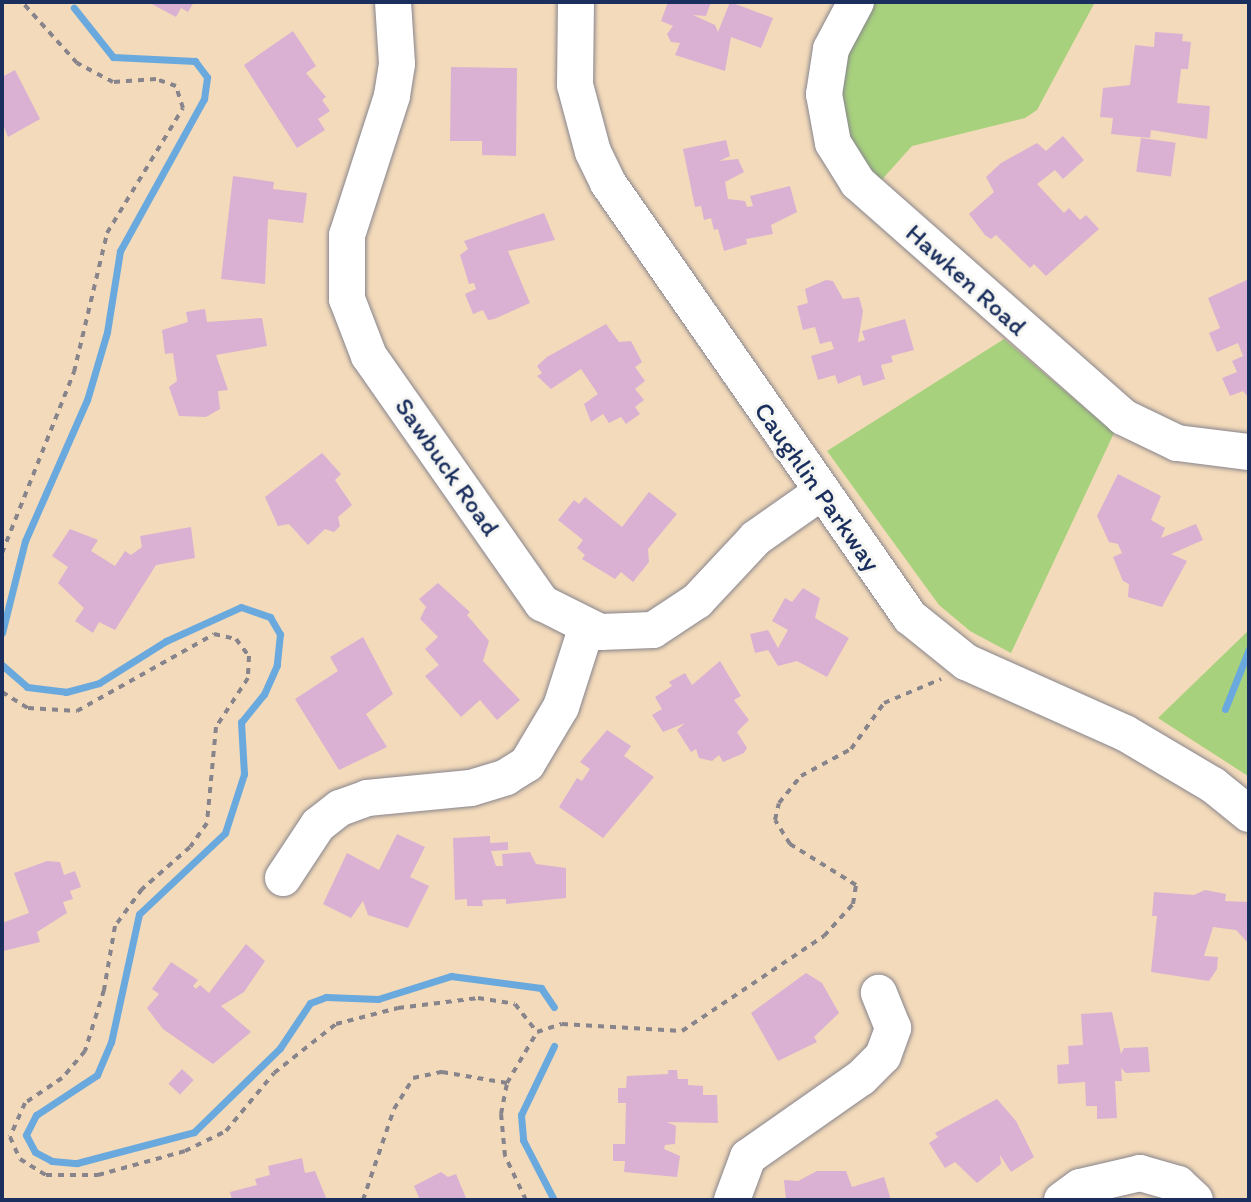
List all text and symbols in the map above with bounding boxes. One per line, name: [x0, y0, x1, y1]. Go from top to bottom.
street label: Hawken Road: [899, 218, 1033, 342]
street label: Sawbuck Road: [388, 392, 506, 542]
street label: Caughlin Parkway: [747, 396, 887, 578]

